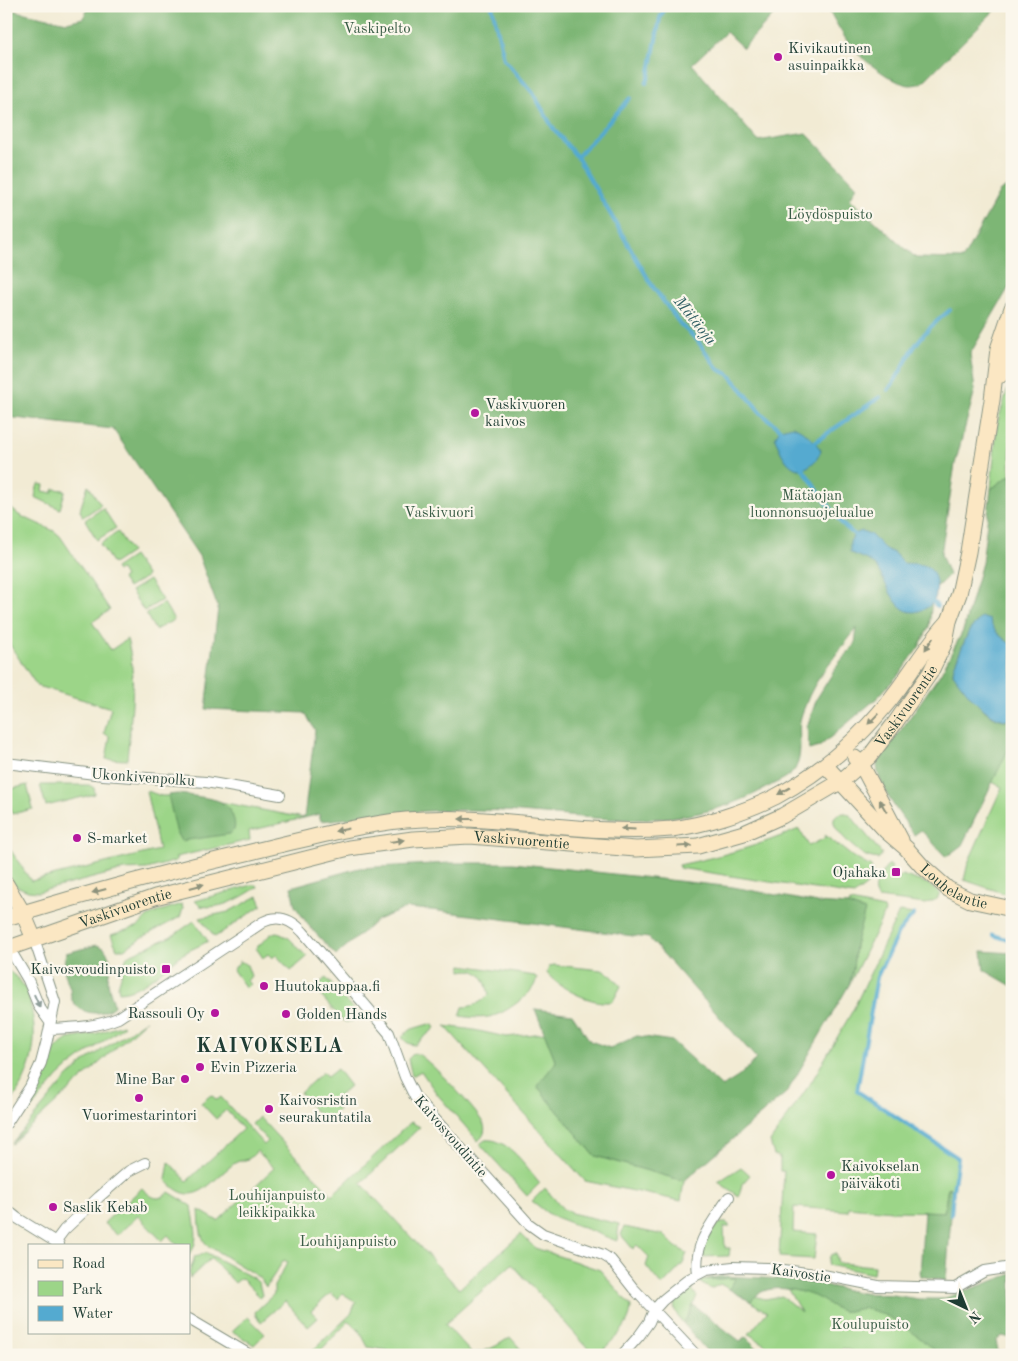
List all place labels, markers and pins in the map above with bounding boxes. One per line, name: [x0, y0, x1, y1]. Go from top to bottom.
place label: Kivikautinen asuinpaikka: [788, 42, 871, 74]
marker: Kivikautinen asuinpaikka: [772, 51, 784, 63]
place label: Vaskivuoren kaivos: [485, 398, 566, 430]
marker: Vaskivuoren kaivos: [469, 407, 481, 419]
marker: S-market: [71, 832, 83, 844]
place label: S-market: [87, 832, 147, 847]
place label: Ojahaka: [833, 866, 887, 881]
marker: Ojahaka: [890, 866, 902, 878]
place label: Kaivosvoudinpuisto: [30, 963, 156, 978]
marker: Kaivosvoudinpuisto: [160, 963, 172, 975]
marker: Huutokauppaa.fi: [258, 980, 270, 992]
place label: Huutokauppaa.fi: [274, 980, 380, 995]
place label: Rassouli Oy: [128, 1007, 205, 1022]
marker: Rassouli Oy: [209, 1007, 221, 1019]
marker: Golden Hands: [280, 1008, 292, 1020]
place label: Golden Hands: [296, 1008, 387, 1023]
marker: Evin Pizzeria: [194, 1061, 206, 1073]
place label: Evin Pizzeria: [210, 1061, 297, 1076]
place label: Mine Bar: [115, 1073, 175, 1088]
marker: Mine Bar: [179, 1073, 191, 1085]
marker: Vuorimestarintori: [133, 1092, 145, 1104]
place label: Kaivosristin seurakuntatila: [279, 1094, 372, 1126]
marker: Kaivosristin seurakuntatila: [263, 1103, 275, 1115]
place label: Vuorimestarintori: [81, 1109, 197, 1124]
place label: Kaivokselan päiväkoti: [841, 1160, 919, 1192]
marker: Kaivokselan päiväkoti: [825, 1169, 837, 1181]
marker: Saslik Kebab: [47, 1201, 59, 1213]
place label: Saslik Kebab: [63, 1201, 147, 1216]

